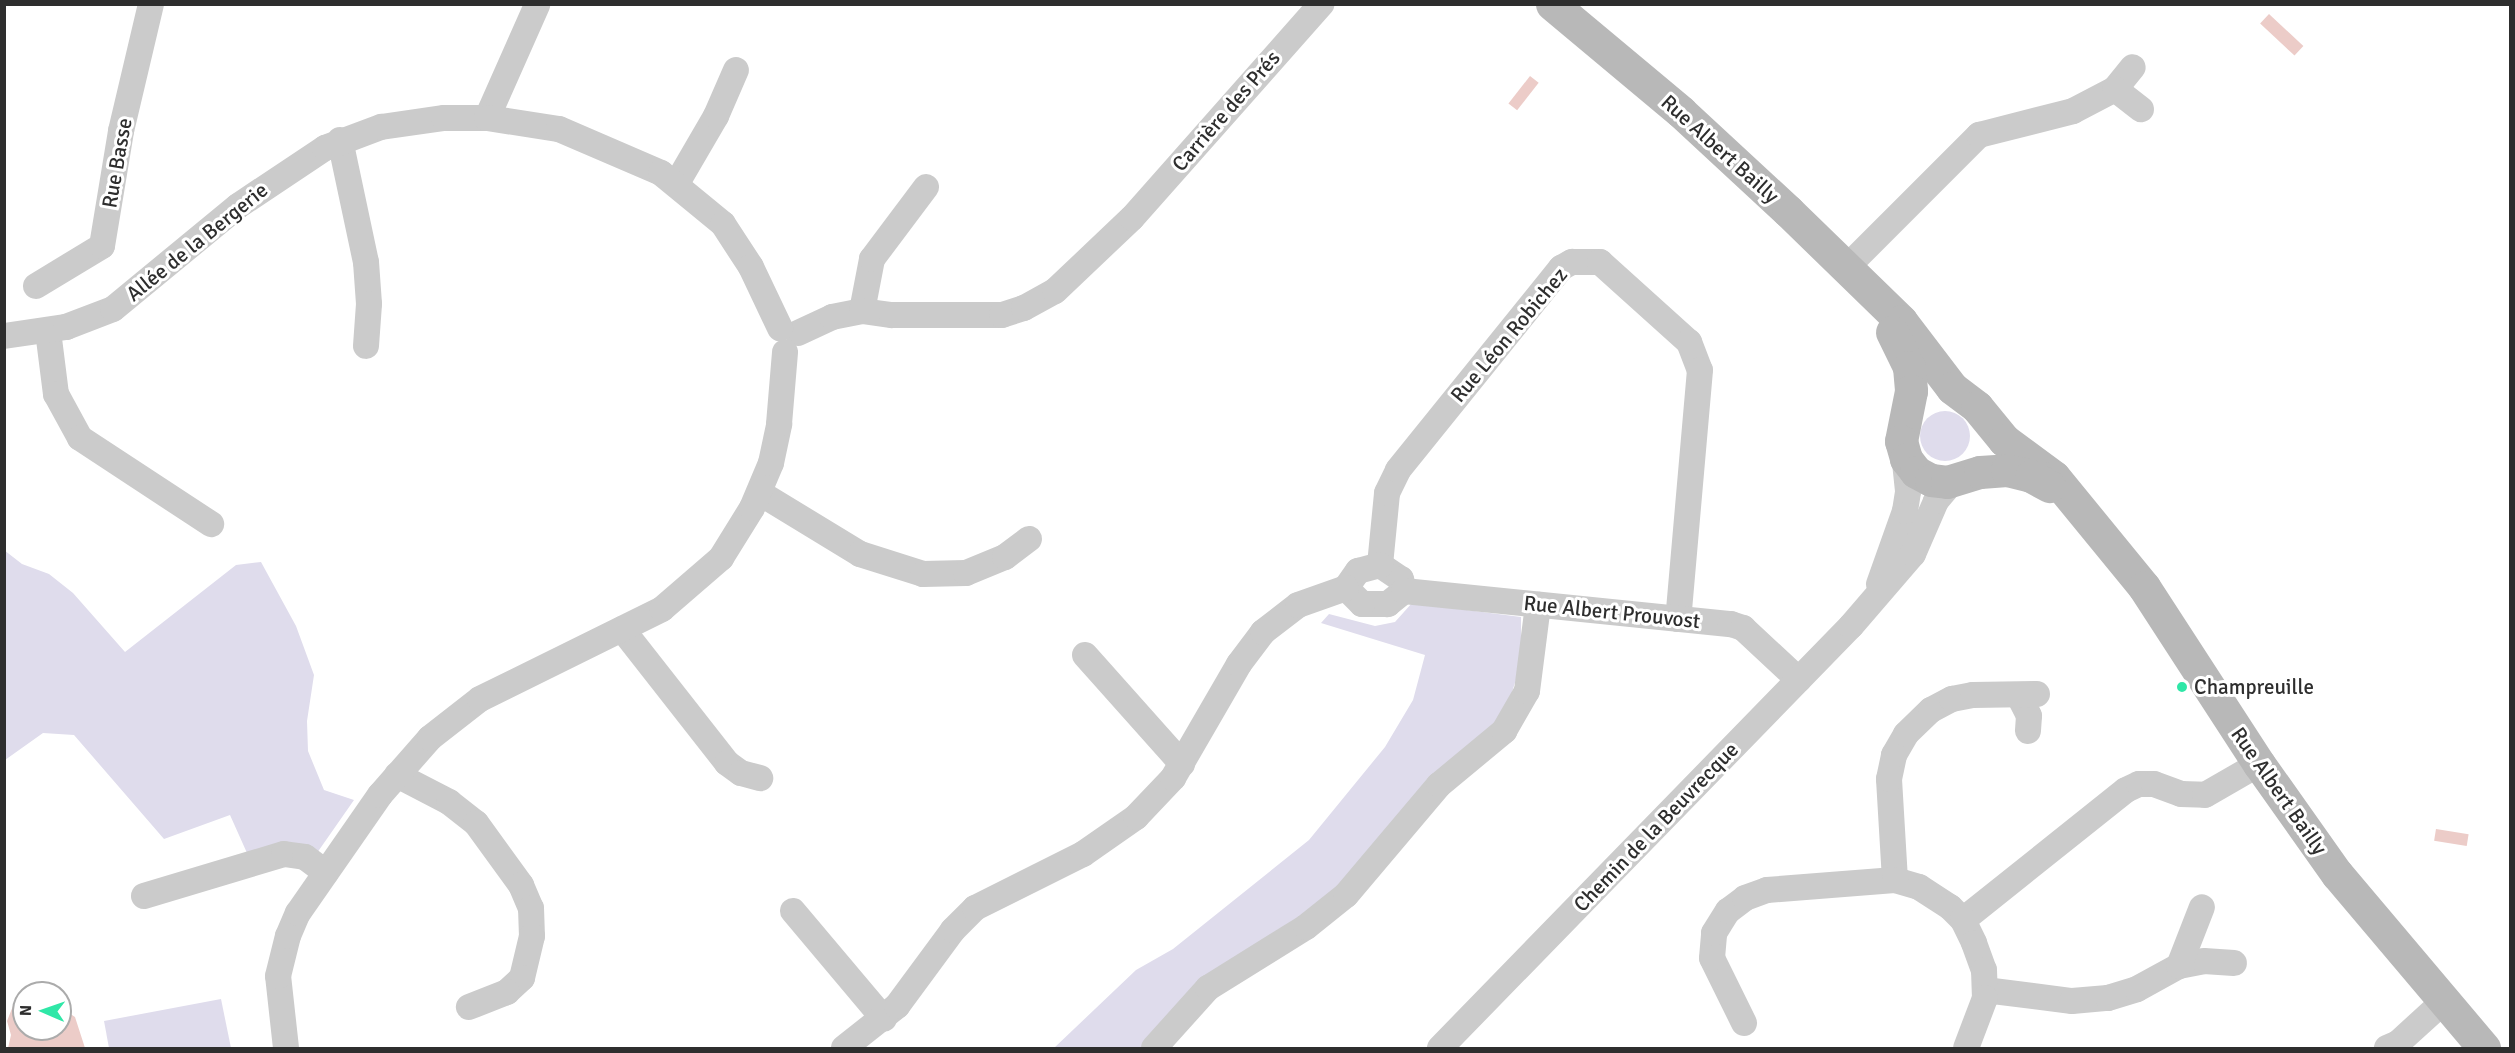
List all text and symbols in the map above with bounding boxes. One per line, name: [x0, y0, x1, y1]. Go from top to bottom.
street label: Carrière des Prés: [1167, 45, 1285, 177]
street label: Rue Albert Bailly: [1656, 89, 1784, 209]
street label: Rue Basse: [97, 116, 137, 210]
street label: Allée de la Bergerie: [121, 177, 273, 307]
street label: Rue Léon Robichez: [1445, 263, 1573, 407]
street label: Rue Albert Prouvost: [1523, 590, 1701, 634]
place label: Champreuille: [2194, 674, 2314, 700]
marker: Champreuille: [2175, 680, 2189, 694]
street label: Rue Albert Bailly: [2226, 722, 2332, 860]
street label: Chemin de la Beuvrecque: [1568, 737, 1744, 917]
north arrow: [12, 981, 72, 1041]
text: N: [16, 1005, 36, 1016]

